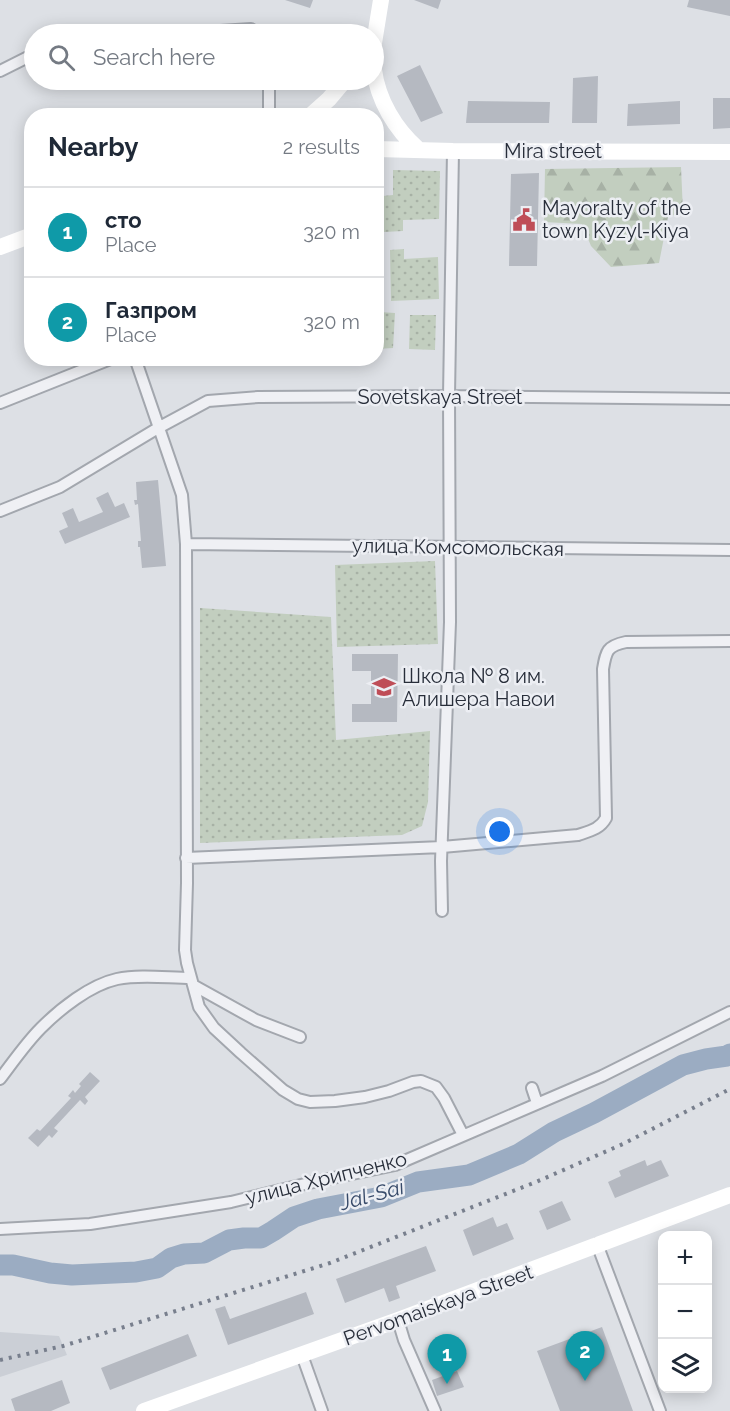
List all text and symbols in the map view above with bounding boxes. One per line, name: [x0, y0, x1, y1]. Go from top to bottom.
search box: [24, 24, 384, 90]
icon: search: [45, 41, 78, 74]
text: Search here: [93, 44, 215, 70]
text: Nearby: [48, 132, 138, 162]
text: 2 results: [283, 135, 360, 159]
street label: Mira street: [504, 139, 602, 163]
place label: Мayoralty of the town Kyzyl-Kiya: [542, 196, 691, 243]
text: сто: [105, 207, 142, 233]
public building icon: Мayoralty of the town Kyzyl-Kiya: [511, 207, 537, 233]
text: 1: [63, 220, 72, 244]
text: 320 m: [303, 220, 360, 244]
text: Place: [105, 233, 156, 257]
text: Газпром: [105, 297, 197, 323]
text: 2: [62, 310, 73, 334]
text: 320 m: [303, 310, 360, 334]
text: Place: [105, 323, 156, 347]
street label: Sovetskaya Street: [357, 385, 523, 409]
street label: улица Комсомольская: [352, 533, 564, 561]
place label: Школа № 8 им. Алишера Навои: [402, 664, 555, 711]
school or university icon: Школа № 8 им. Алишера Навои: [371, 674, 397, 700]
your location: [485, 817, 514, 846]
street label: улица Хрипченко: [243, 1146, 409, 1210]
water label: Jal-Sai: [336, 1174, 407, 1215]
map controls: [658, 1231, 712, 1393]
button: +: [658, 1231, 712, 1285]
street label: Pervomaiskaya Street: [340, 1259, 536, 1350]
button: −: [658, 1285, 712, 1339]
pin: 2: [566, 1332, 604, 1381]
pin: 1: [428, 1334, 466, 1384]
button: layers: [658, 1339, 712, 1393]

